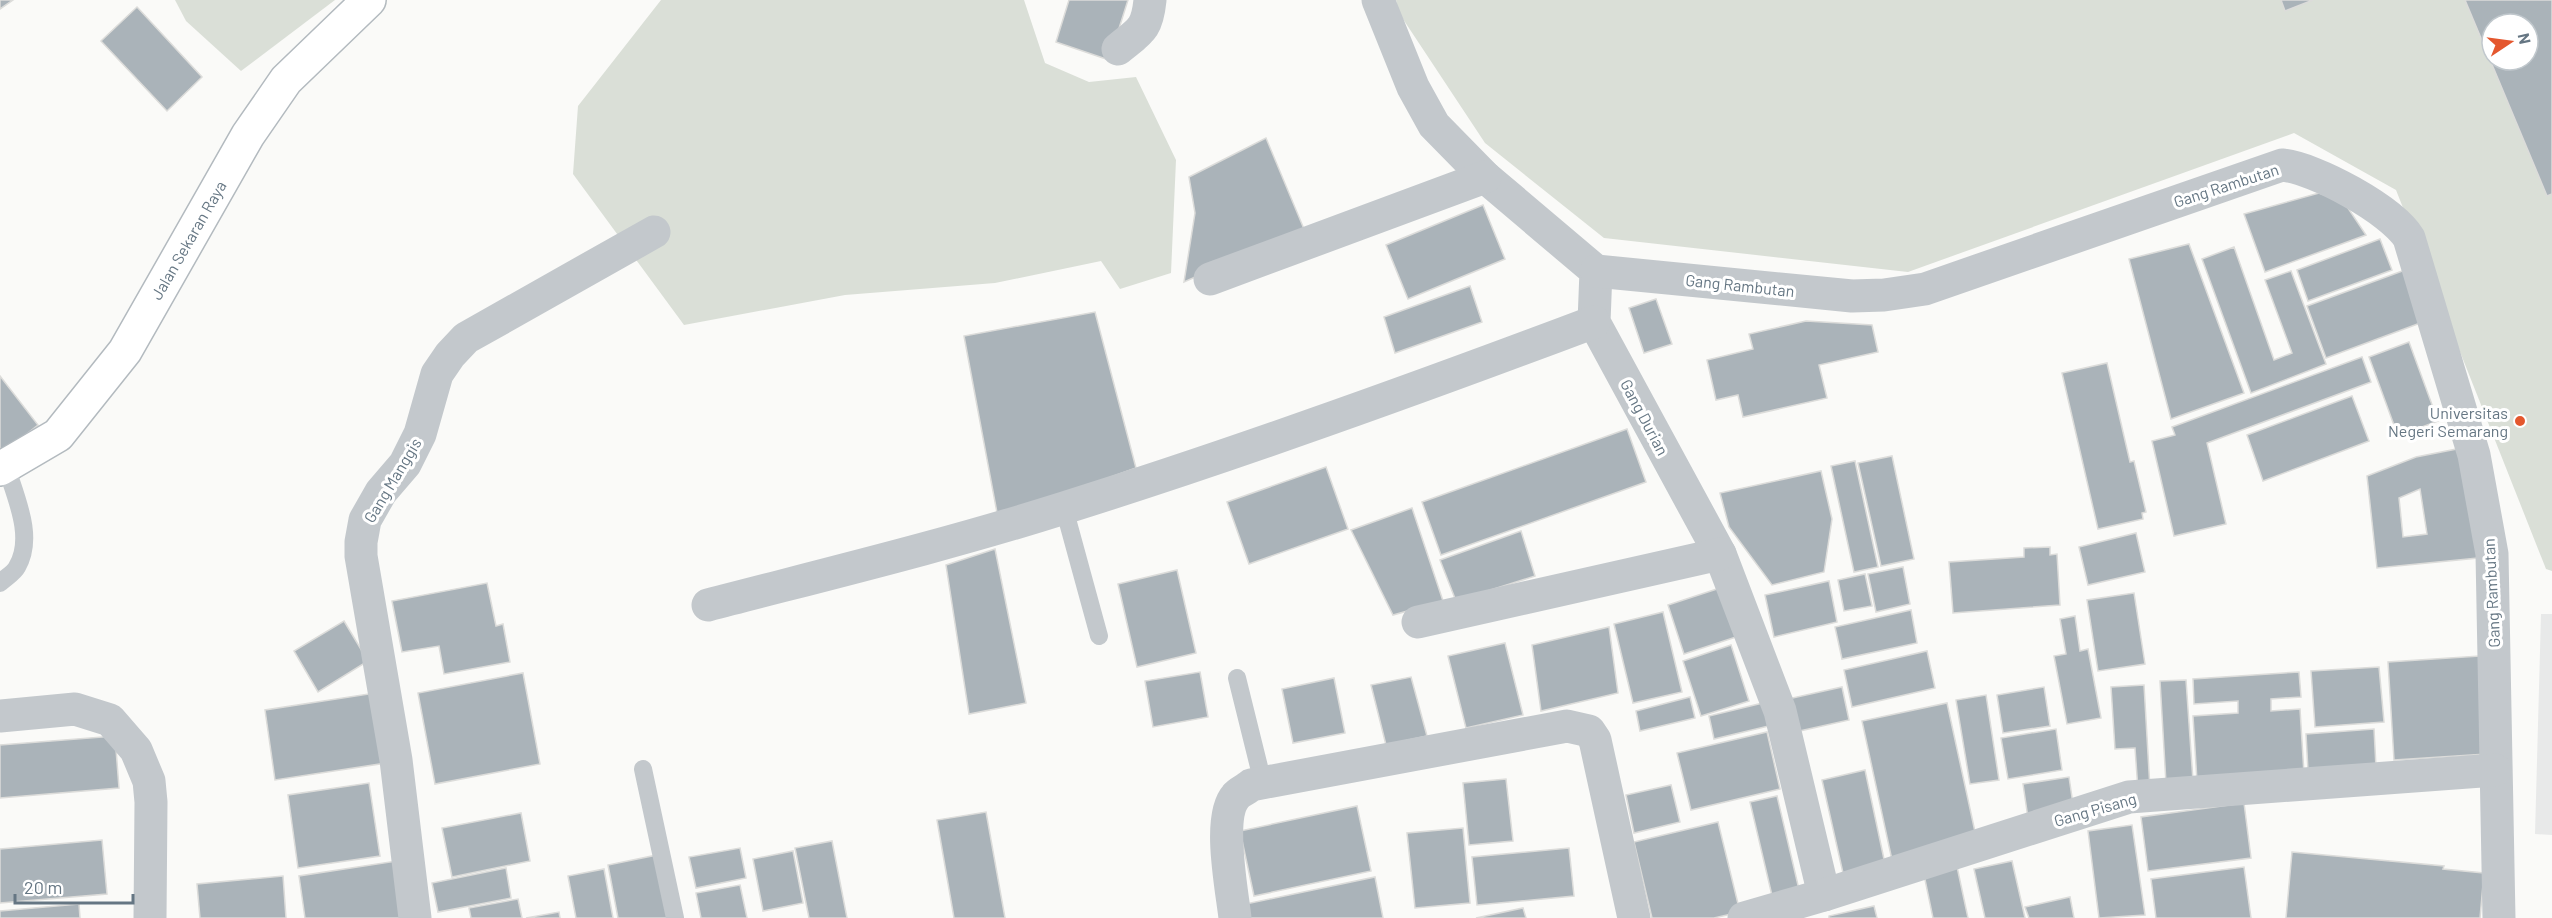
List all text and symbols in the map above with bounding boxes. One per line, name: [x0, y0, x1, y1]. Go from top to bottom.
north arrow: [2480, 12, 2540, 72]
text: N: [2515, 31, 2536, 46]
street label: Gang Rambutan: [2171, 159, 2281, 211]
street label: Jalan Sekaran Raya: [146, 177, 230, 303]
street label: Gang Rambutan: [1685, 270, 1795, 300]
street label: Gang Durian: [1617, 376, 1673, 458]
place label: Universitas Negeri Semarang: [2388, 403, 2508, 440]
marker: Universitas Negeri Semarang: [2513, 414, 2527, 428]
street label: Gang Manggis: [359, 434, 425, 526]
street label: Gang Rambutan: [2479, 538, 2503, 648]
street label: Gang Pisang: [2052, 788, 2138, 830]
scale bar: [15, 867, 134, 905]
text: 20 m: [24, 876, 62, 898]

